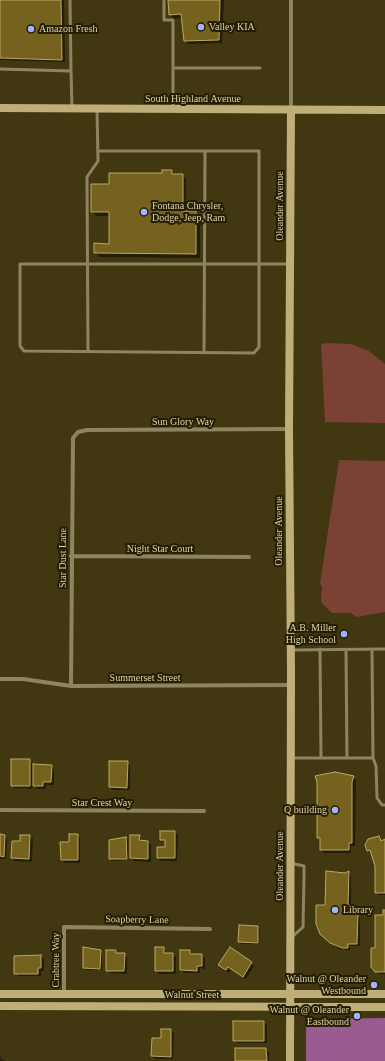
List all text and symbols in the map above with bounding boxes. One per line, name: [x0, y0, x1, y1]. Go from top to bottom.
place label: Valley KIA: [209, 21, 255, 33]
marker: Valley KIA: [196, 22, 206, 32]
place label: Amazon Fresh: [39, 23, 98, 35]
marker: Amazon Fresh: [26, 24, 36, 34]
street label: South Highland Avenue: [145, 93, 241, 105]
street label: Oleander Avenue: [274, 171, 286, 241]
place label: Fontana Chrysler, Dodge, Jeep, Ram: [152, 200, 225, 224]
marker: Fontana Chrysler, Dodge, Jeep, Ram: [139, 207, 149, 217]
street label: Sun Glory Way: [152, 416, 214, 428]
street label: Oleander Avenue: [273, 496, 285, 566]
street label: Star Dust Lane: [57, 528, 69, 588]
street label: Night Star Court: [127, 543, 193, 555]
place label: A.B. Miller High School: [286, 622, 336, 646]
marker: A.B. Miller High School: [339, 629, 349, 639]
street label: Summerset Street: [110, 672, 180, 684]
street label: Star Crest Way: [72, 797, 132, 809]
place label: Q building: [284, 804, 327, 816]
marker: Q building: [330, 805, 340, 815]
street label: Oleander Avenue: [274, 831, 286, 901]
place label: Library: [343, 904, 373, 916]
marker: Library: [330, 905, 340, 915]
street label: Soapberry Lane: [105, 913, 169, 927]
street label: Crabtree Way: [50, 932, 62, 988]
place label: Walnut @ Oleander Westbound: [287, 973, 366, 996]
marker: Walnut @ Oleander Westbound: [369, 980, 379, 990]
street label: Walnut Street: [165, 989, 219, 1001]
place label: Walnut @ Oleander Eastbound: [270, 1004, 349, 1028]
marker: Walnut @ Oleander Eastbound: [352, 1011, 362, 1021]

